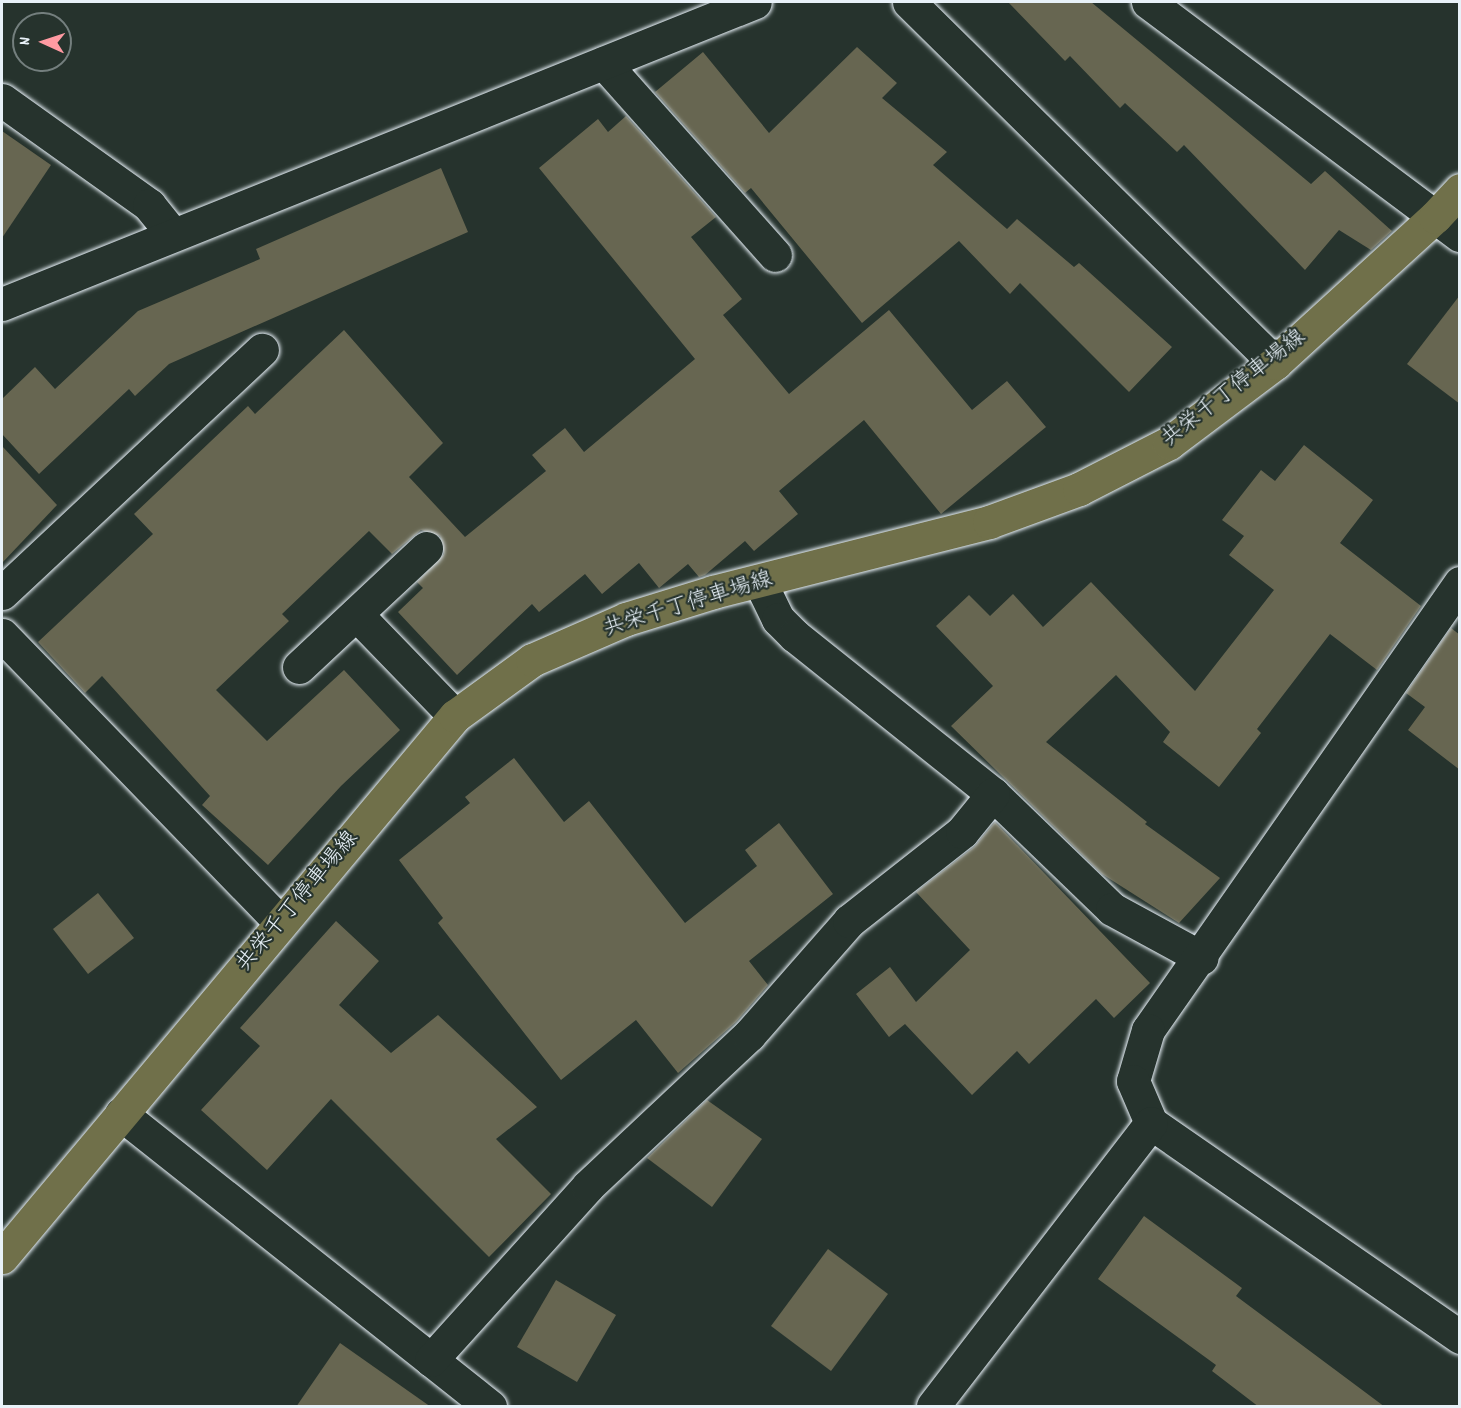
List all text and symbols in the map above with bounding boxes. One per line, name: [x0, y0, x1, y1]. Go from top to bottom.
north arrow: [12, 12, 72, 72]
text: N: [14, 37, 37, 46]
street label: 共栄千丁停車場線: [1157, 324, 1311, 454]
street label: 共栄千丁停車場線: [600, 567, 776, 643]
street label: 共栄千丁停車場線: [231, 826, 365, 978]

